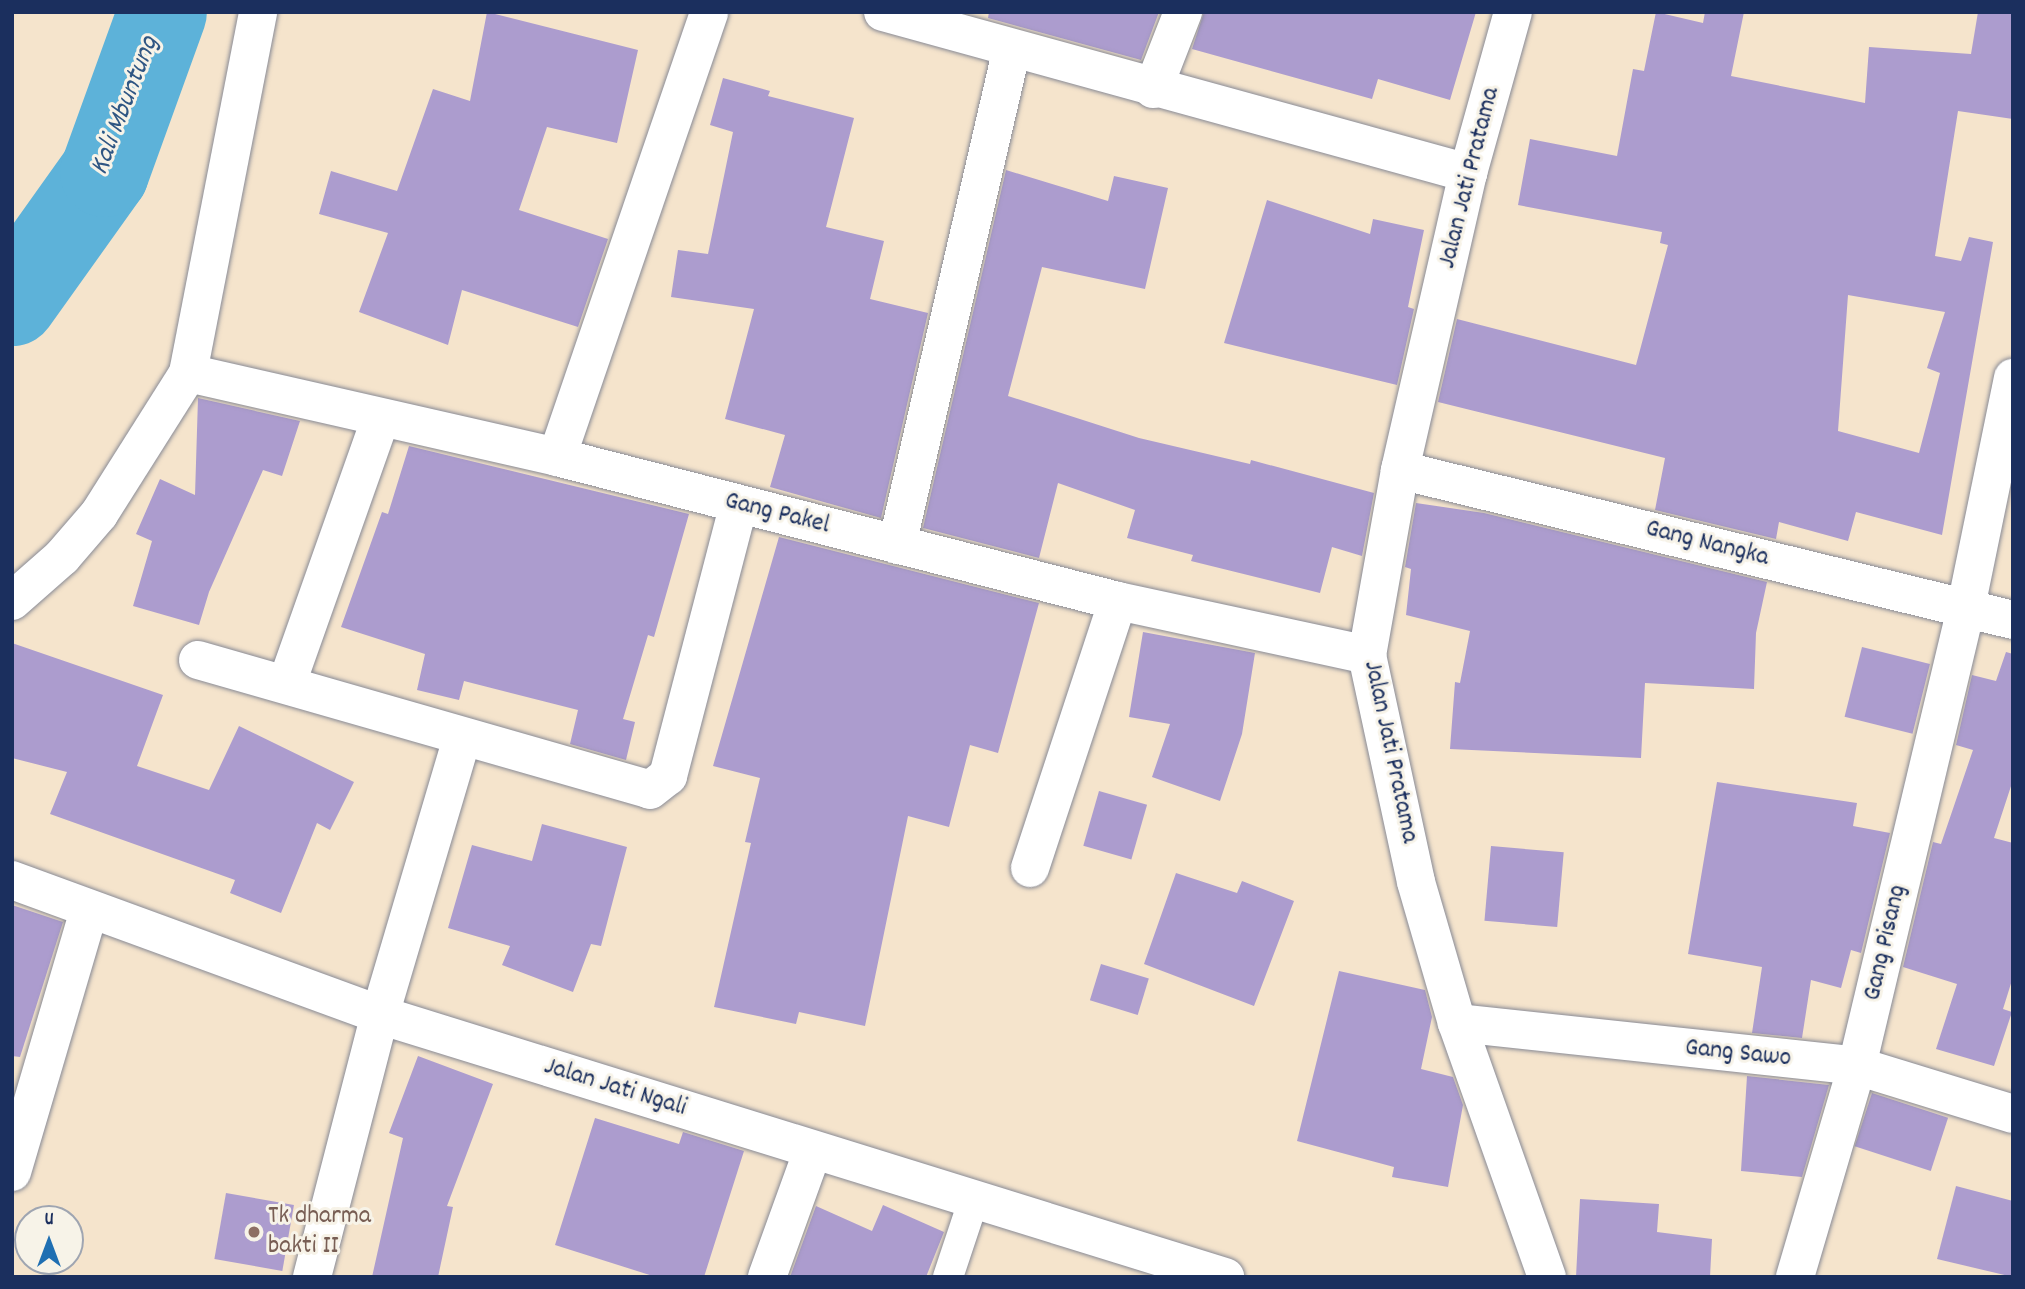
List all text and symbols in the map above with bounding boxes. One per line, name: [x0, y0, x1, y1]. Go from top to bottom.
water label: Kali Mbuntung: [84, 32, 168, 180]
street label: Jalan Jati Pratama: [1432, 84, 1508, 272]
street label: Gang Pakel: [721, 486, 833, 542]
street label: Gang Nangka: [1642, 514, 1772, 574]
street label: Jalan Jati Pratama: [1355, 658, 1425, 846]
street label: Gang Pisang: [1858, 882, 1914, 1004]
street label: Gang Sawo: [1683, 1033, 1793, 1075]
street label: Jalan Jati Ngali: [540, 1052, 690, 1124]
place label: Tk dharma bakti II: [268, 1201, 371, 1262]
north arrow: [14, 1205, 84, 1275]
text: U: [44, 1207, 54, 1234]
marker: Tk dharma bakti II: [246, 1224, 262, 1240]

